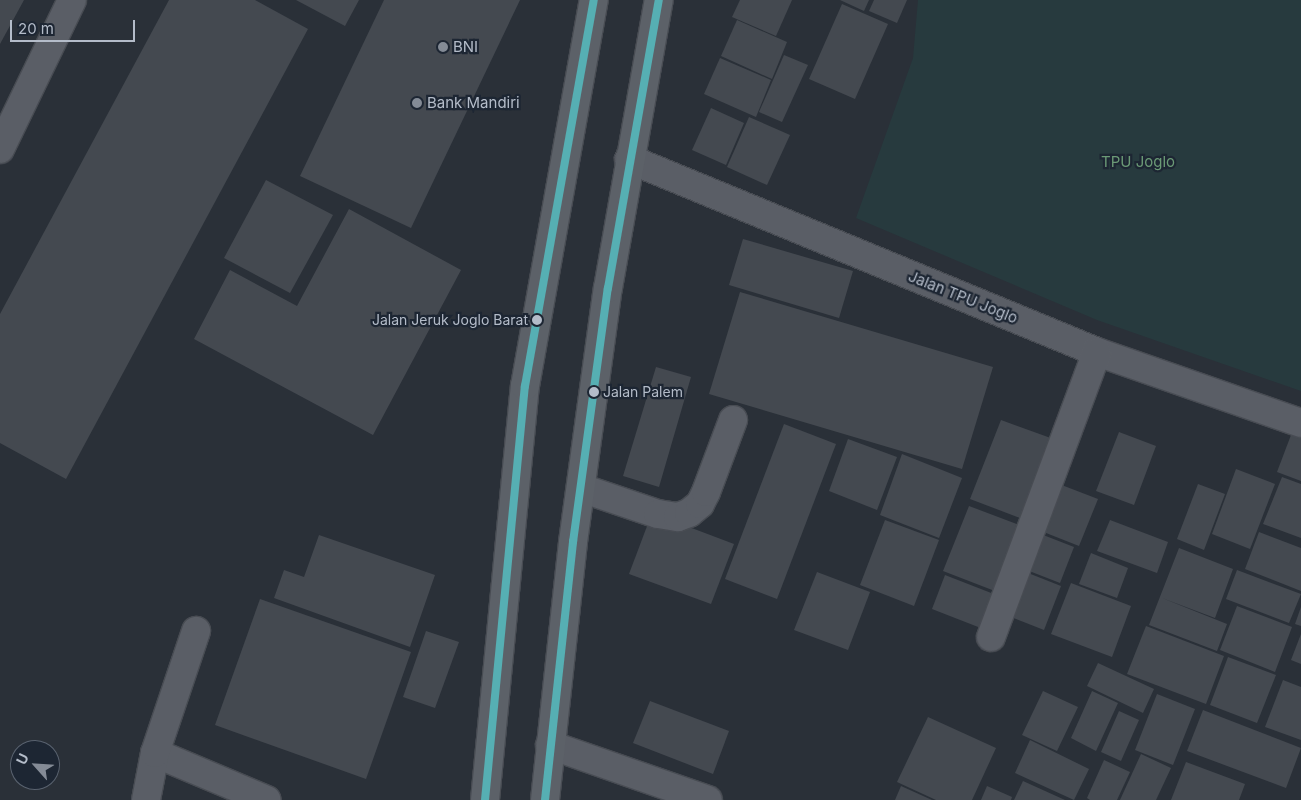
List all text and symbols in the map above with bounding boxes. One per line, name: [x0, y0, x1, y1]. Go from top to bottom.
scale bar: [12, 10, 138, 42]
text: 20 m: [18, 19, 54, 38]
place label: BNI: [453, 38, 478, 56]
marker: BNI: [437, 41, 449, 53]
place label: Bank Mandiri: [427, 94, 520, 112]
marker: Bank Mandiri: [411, 97, 423, 109]
park label: TPU Joglo: [1101, 153, 1175, 171]
street label: Jalan TPU Joglo: [906, 267, 1020, 327]
place label: Jalan Jeruk Joglo Barat: [372, 312, 528, 328]
marker: Jalan Jeruk Joglo Barat: [532, 315, 542, 325]
place label: Jalan Palem: [603, 384, 683, 400]
marker: Jalan Palem: [589, 387, 599, 397]
north arrow: [10, 740, 60, 790]
text: U: [12, 750, 32, 767]

